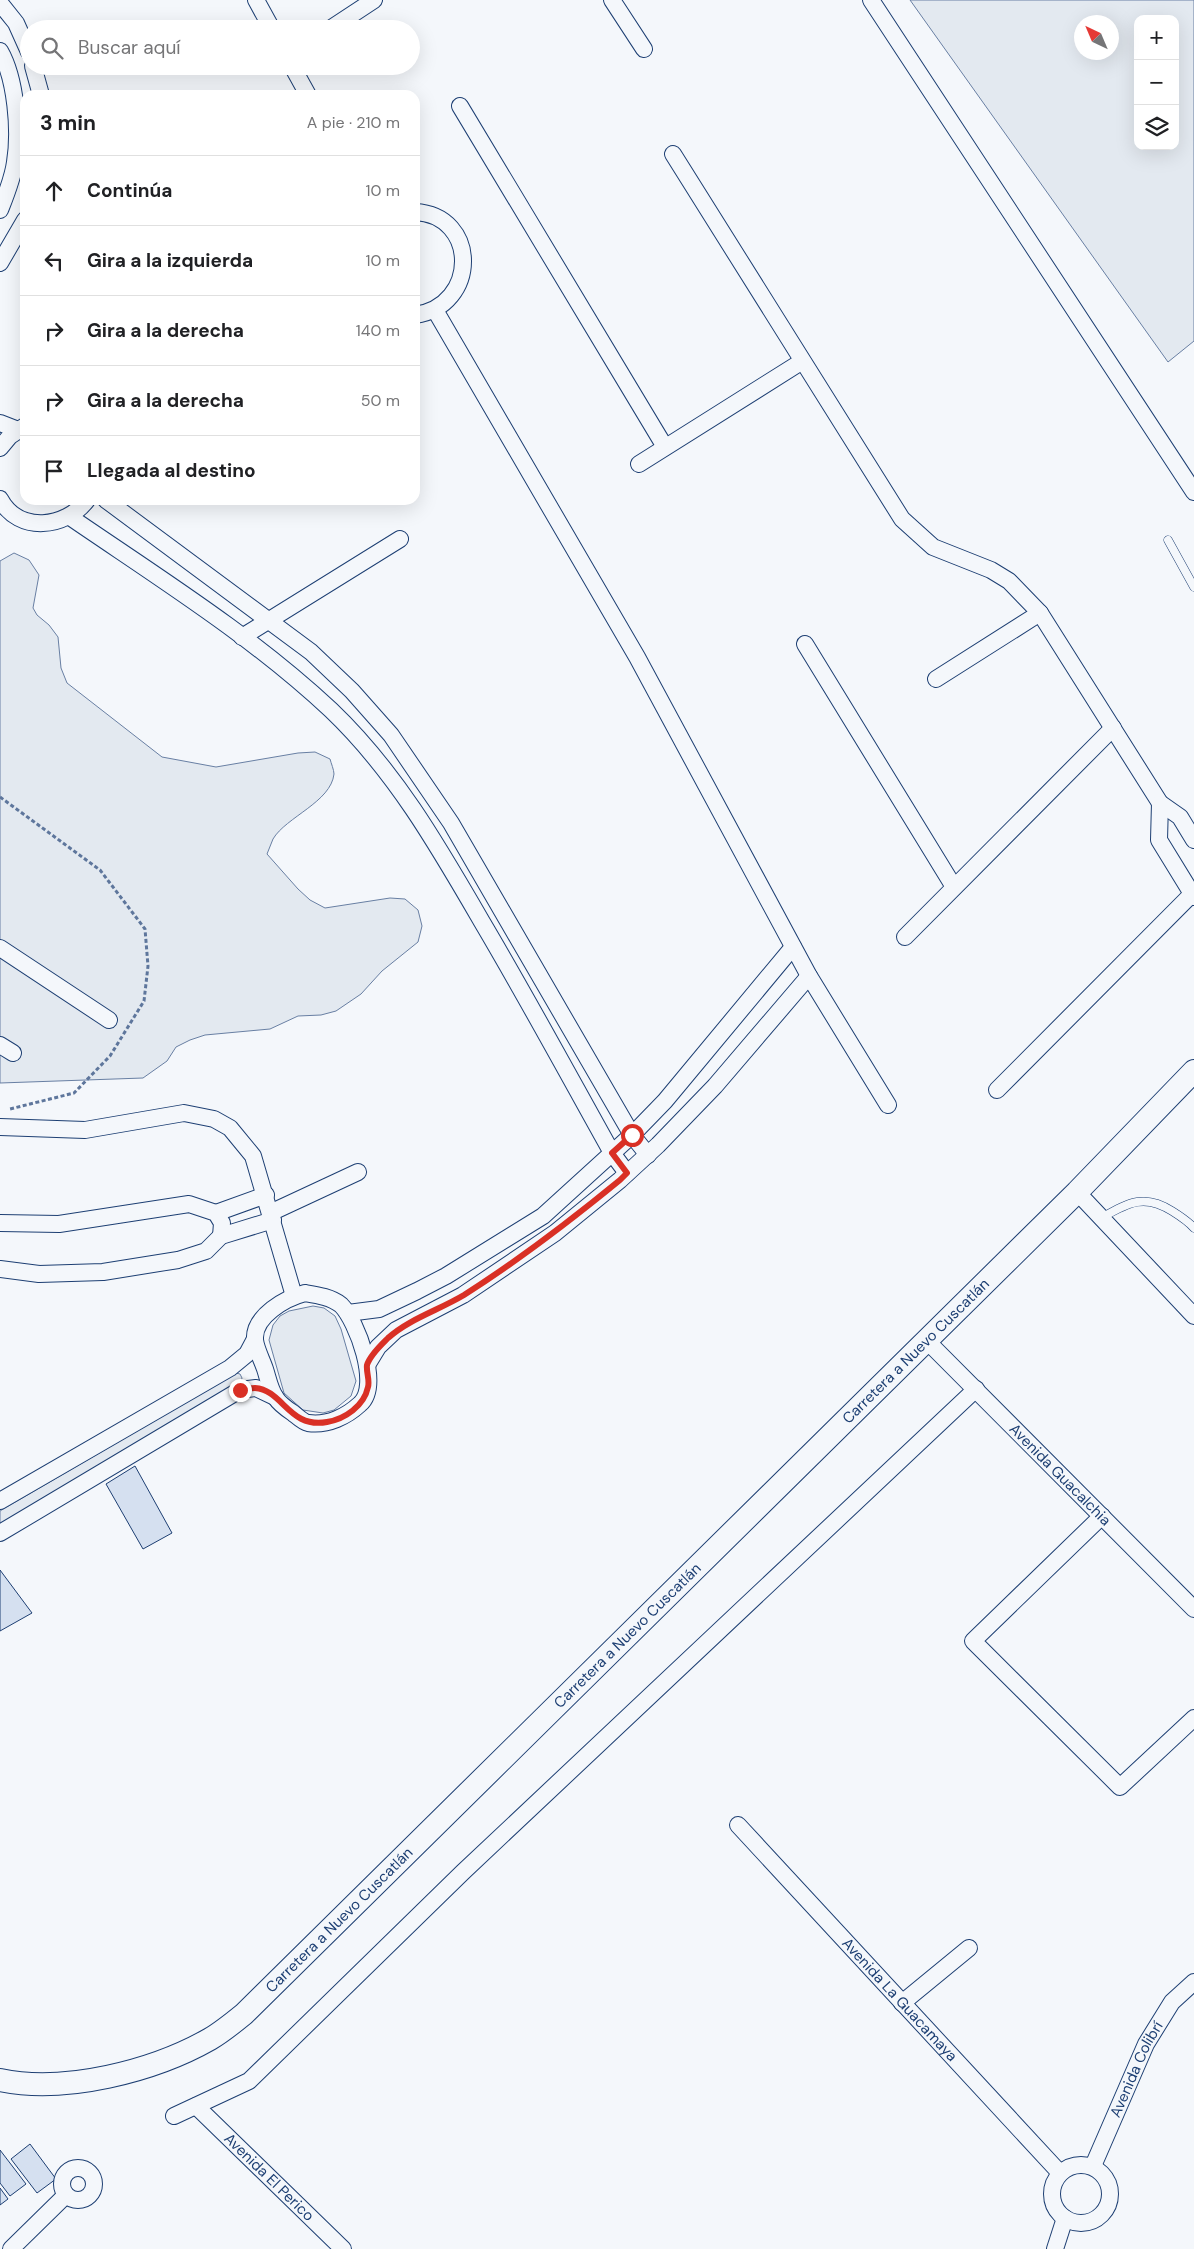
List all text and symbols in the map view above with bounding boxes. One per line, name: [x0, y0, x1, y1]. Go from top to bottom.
north arrow: [1074, 15, 1119, 60]
map controls: [1134, 15, 1179, 150]
button: +: [1134, 15, 1179, 60]
search box: [20, 20, 420, 75]
icon: search: [38, 34, 66, 62]
text: Buscar aquí: [78, 35, 181, 60]
button: −: [1134, 60, 1179, 105]
button: layers: [1134, 105, 1179, 150]
text: 3 min: [40, 109, 96, 137]
text: A pie · 210 m: [307, 112, 400, 133]
icon: ahead: [40, 177, 68, 205]
text: Continúa: [87, 178, 172, 203]
text: 10 m: [366, 180, 400, 201]
icon: left: [40, 247, 68, 275]
text: Gira a la izquierda: [87, 248, 253, 273]
text: 10 m: [366, 250, 400, 271]
icon: right: [40, 317, 68, 345]
text: Gira a la derecha: [87, 318, 244, 343]
text: 140 m: [356, 320, 400, 341]
icon: right: [40, 387, 68, 415]
text: Gira a la derecha: [87, 388, 244, 413]
text: 50 m: [361, 390, 400, 411]
icon: arrive: [40, 457, 68, 485]
text: Llegada al destino: [87, 458, 256, 483]
route start: [621, 1124, 644, 1147]
street label: Carretera a Nuevo Cuscatlán: [838, 1274, 994, 1428]
route end: [229, 1379, 252, 1402]
street label: Avenida Guacalchia: [1005, 1419, 1115, 1530]
street label: Carretera a Nuevo Cuscatlán: [550, 1558, 705, 1713]
street label: Carretera a Nuevo Cuscatlán: [261, 1843, 417, 1997]
street label: Avenida La Guacamaya: [837, 1934, 962, 2066]
street label: Avenida Colibrí: [1105, 2017, 1168, 2120]
street label: Avenida El Perico: [220, 2129, 319, 2226]

